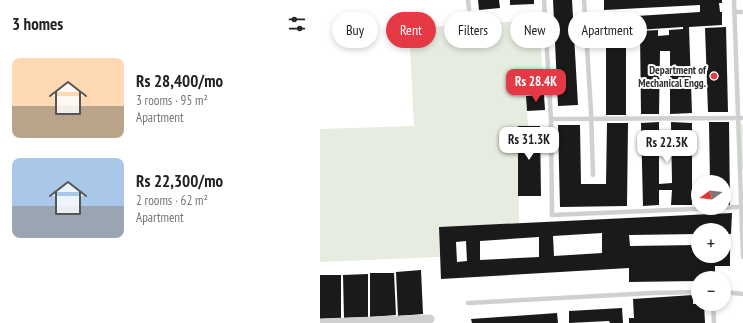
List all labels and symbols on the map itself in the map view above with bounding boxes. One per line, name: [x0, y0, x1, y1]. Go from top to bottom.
place label: Department of Mechanical Engg.: [638, 63, 707, 90]
pin: Rs 28.4K: [495, 69, 577, 103]
marker: Department of Mechanical Engg.: [709, 71, 719, 81]
pin: Rs 31.3K: [488, 127, 570, 161]
pin: Rs 22.3K: [626, 130, 708, 164]
north arrow: [691, 175, 731, 215]

